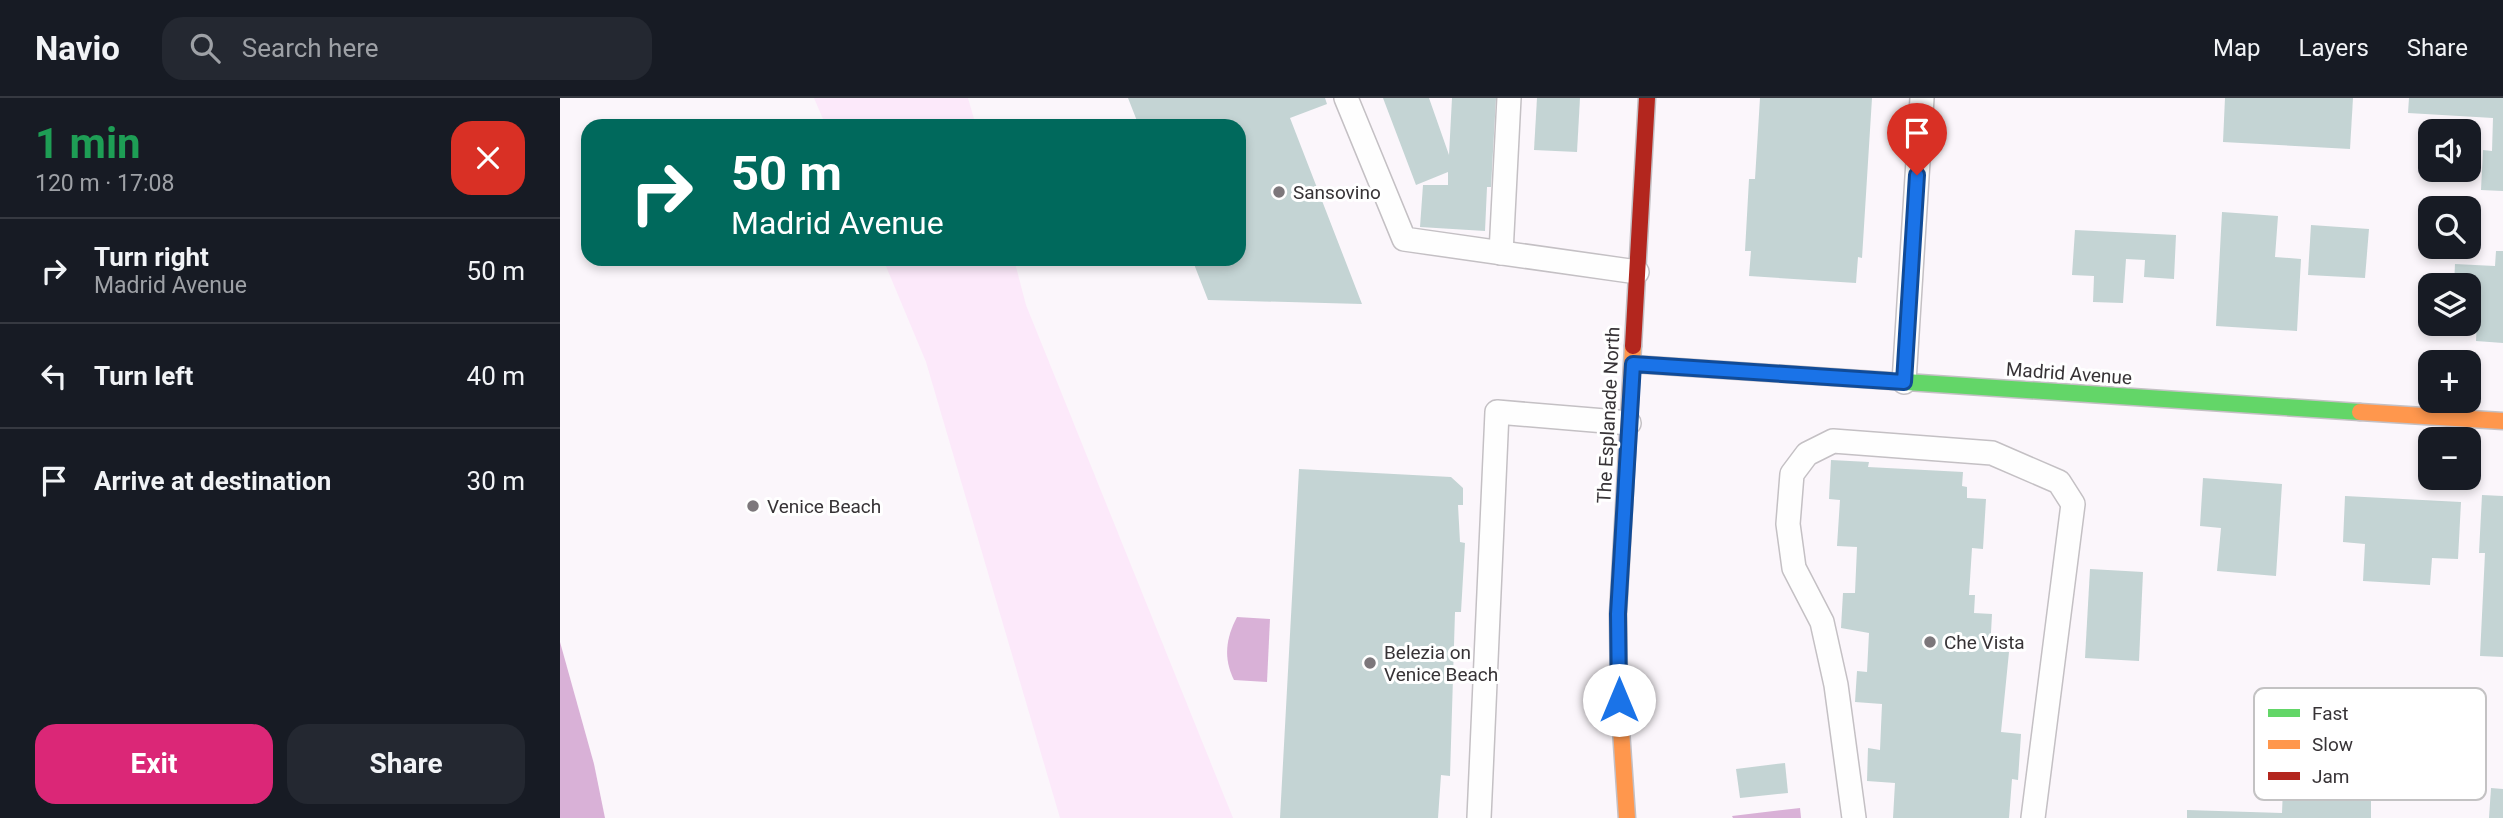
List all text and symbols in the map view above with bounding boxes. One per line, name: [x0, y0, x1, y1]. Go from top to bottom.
search box: [162, 17, 652, 80]
text: Navio: [35, 29, 120, 68]
icon: search: [186, 29, 224, 67]
text: Search here: [242, 33, 379, 63]
text: Map: [2213, 34, 2261, 62]
text: Layers: [2299, 34, 2369, 62]
text: Share: [2407, 34, 2468, 62]
pin: [1887, 103, 1947, 175]
icon: arrive: [1898, 114, 1936, 152]
text: 1 min: [35, 119, 141, 168]
map controls: [2418, 119, 2481, 490]
button: sound: [2418, 119, 2481, 182]
button: close: [451, 121, 525, 195]
text: 50 m: [731, 145, 842, 202]
icon: right: [616, 147, 707, 238]
text: 120 m · 17:08: [35, 170, 174, 197]
place label: Sansovino: [1293, 181, 1381, 204]
marker: Sansovino: [1271, 184, 1287, 200]
button: search: [2418, 196, 2481, 259]
text: Madrid Avenue: [731, 204, 944, 242]
text: Turn right: [94, 242, 209, 272]
icon: right: [35, 252, 73, 290]
text: 50 m: [467, 256, 525, 286]
text: Madrid Avenue: [94, 272, 247, 299]
button: layers: [2418, 273, 2481, 336]
street label: The Esplanade North: [1592, 326, 1625, 504]
button: +: [2418, 350, 2481, 413]
icon: left: [35, 357, 73, 395]
street label: Madrid Avenue: [2005, 358, 2133, 389]
text: Turn left: [94, 361, 193, 391]
text: 40 m: [467, 361, 525, 391]
button: −: [2418, 427, 2481, 490]
icon: arrive: [35, 462, 73, 500]
text: Arrive at destination: [94, 466, 331, 496]
text: 30 m: [467, 466, 525, 496]
place label: Venice Beach: [767, 495, 881, 518]
marker: Venice Beach: [745, 498, 761, 514]
place label: Che Vista: [1944, 631, 2025, 654]
marker: Che Vista: [1922, 634, 1938, 650]
place label: Belezia on Venice Beach: [1384, 641, 1498, 686]
marker: Belezia on Venice Beach: [1362, 655, 1378, 671]
position arrow: [1582, 663, 1656, 737]
legend: [2254, 688, 2486, 800]
text: Fast: [2312, 702, 2349, 725]
button: Exit: [35, 724, 273, 804]
button: Share: [287, 724, 525, 804]
text: Slow: [2312, 733, 2353, 756]
text: Jam: [2312, 765, 2349, 788]

